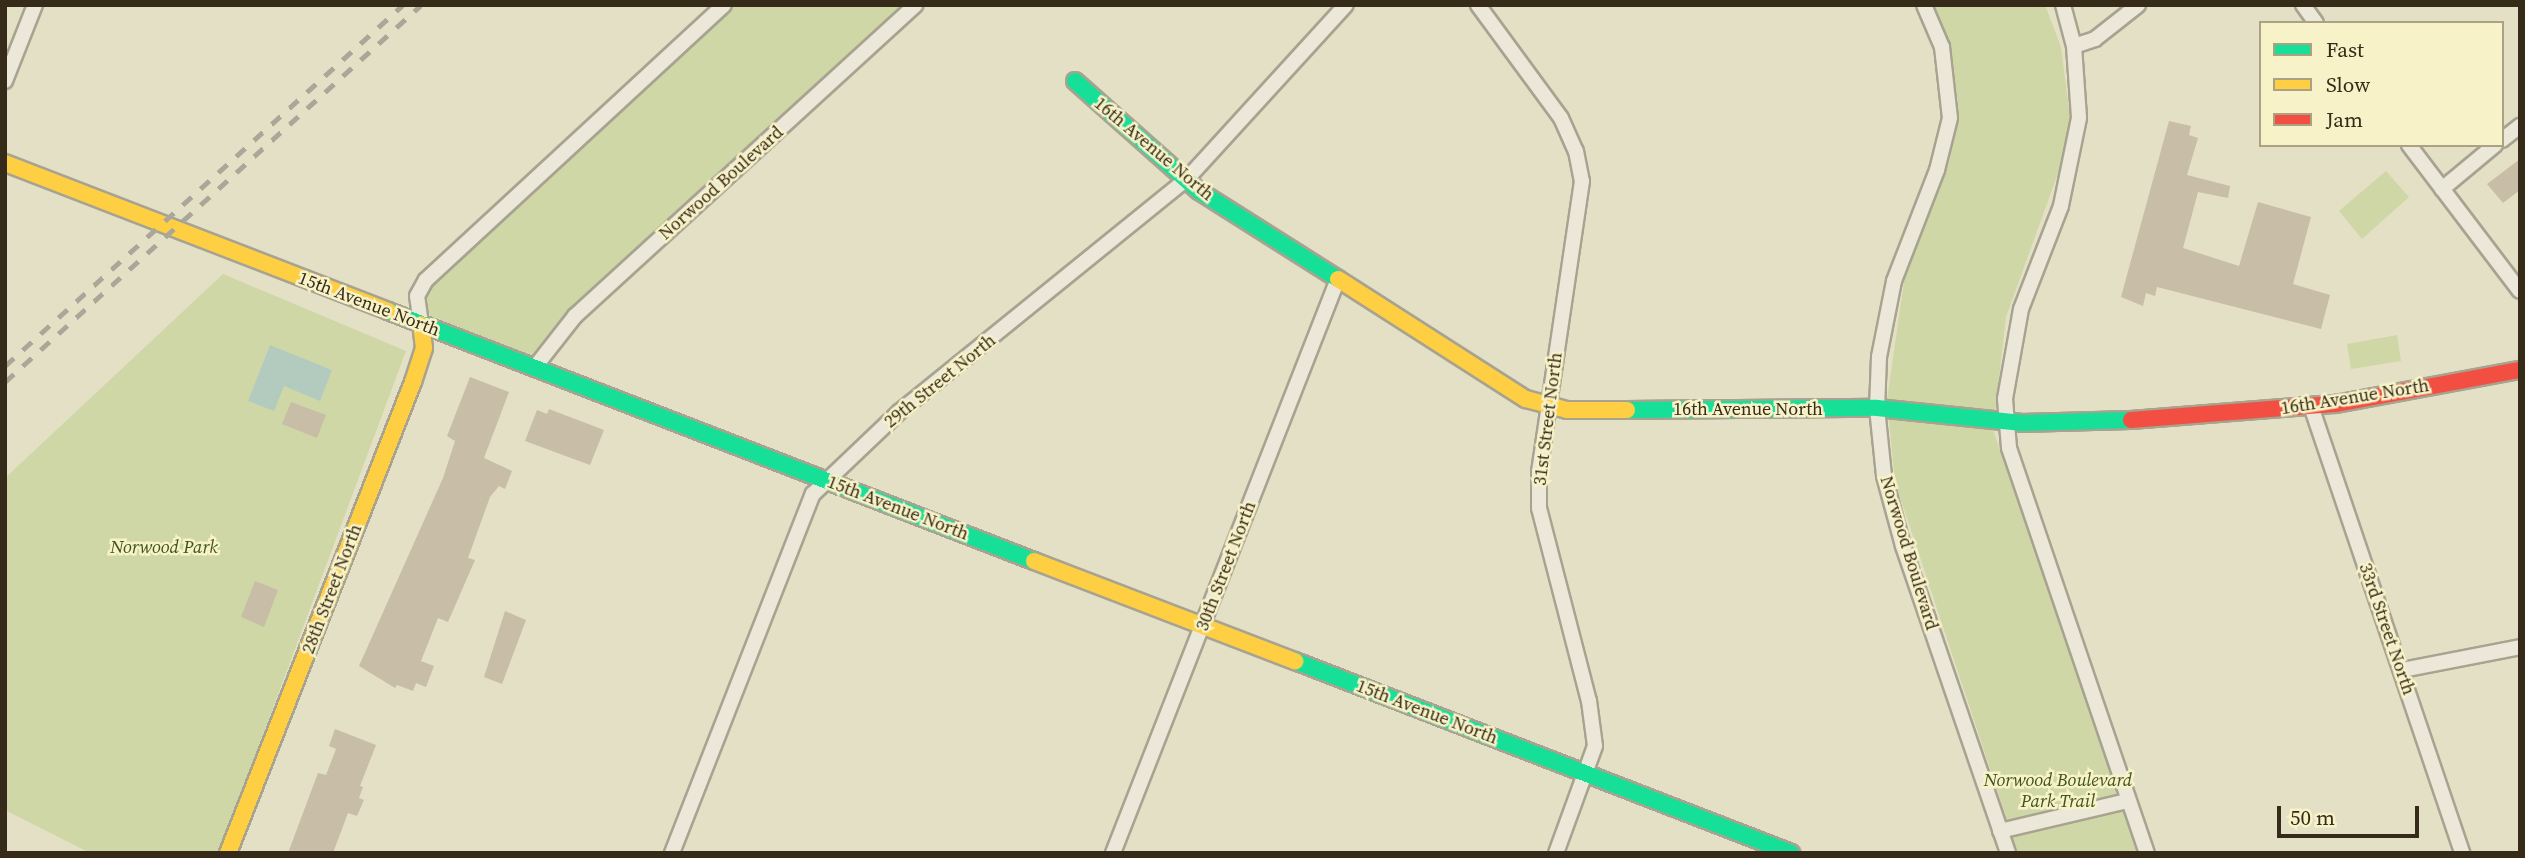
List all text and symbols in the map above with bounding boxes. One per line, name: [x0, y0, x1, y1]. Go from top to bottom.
legend: [2259, 21, 2504, 147]
text: Fast: [2326, 35, 2364, 64]
text: Slow: [2326, 70, 2370, 99]
street label: 16th Avenue North: [1090, 93, 1218, 205]
text: Jam: [2326, 105, 2363, 134]
street label: Norwood Boulevard: [654, 122, 788, 244]
street label: 15th Avenue North: [295, 267, 443, 341]
street label: 29th Street North: [880, 329, 1000, 433]
street label: 31st Street North: [1529, 351, 1567, 487]
street label: 16th Avenue North: [2279, 375, 2431, 419]
street label: 16th Avenue North: [1673, 398, 1823, 420]
street label: 15th Avenue North: [824, 471, 972, 545]
street label: Norwood Boulevard: [1875, 474, 1943, 632]
street label: 30th Street North: [1191, 498, 1261, 634]
street label: 28th Street North: [297, 521, 367, 657]
park label: Norwood Park: [110, 536, 218, 558]
street label: 33rd Street North: [2354, 560, 2420, 698]
street label: 15th Avenue North: [1353, 675, 1501, 749]
park label: Norwood Boulevard Park Trail: [1984, 770, 2132, 812]
scale bar: [2280, 792, 2422, 836]
text: 50 m: [2290, 803, 2335, 832]

